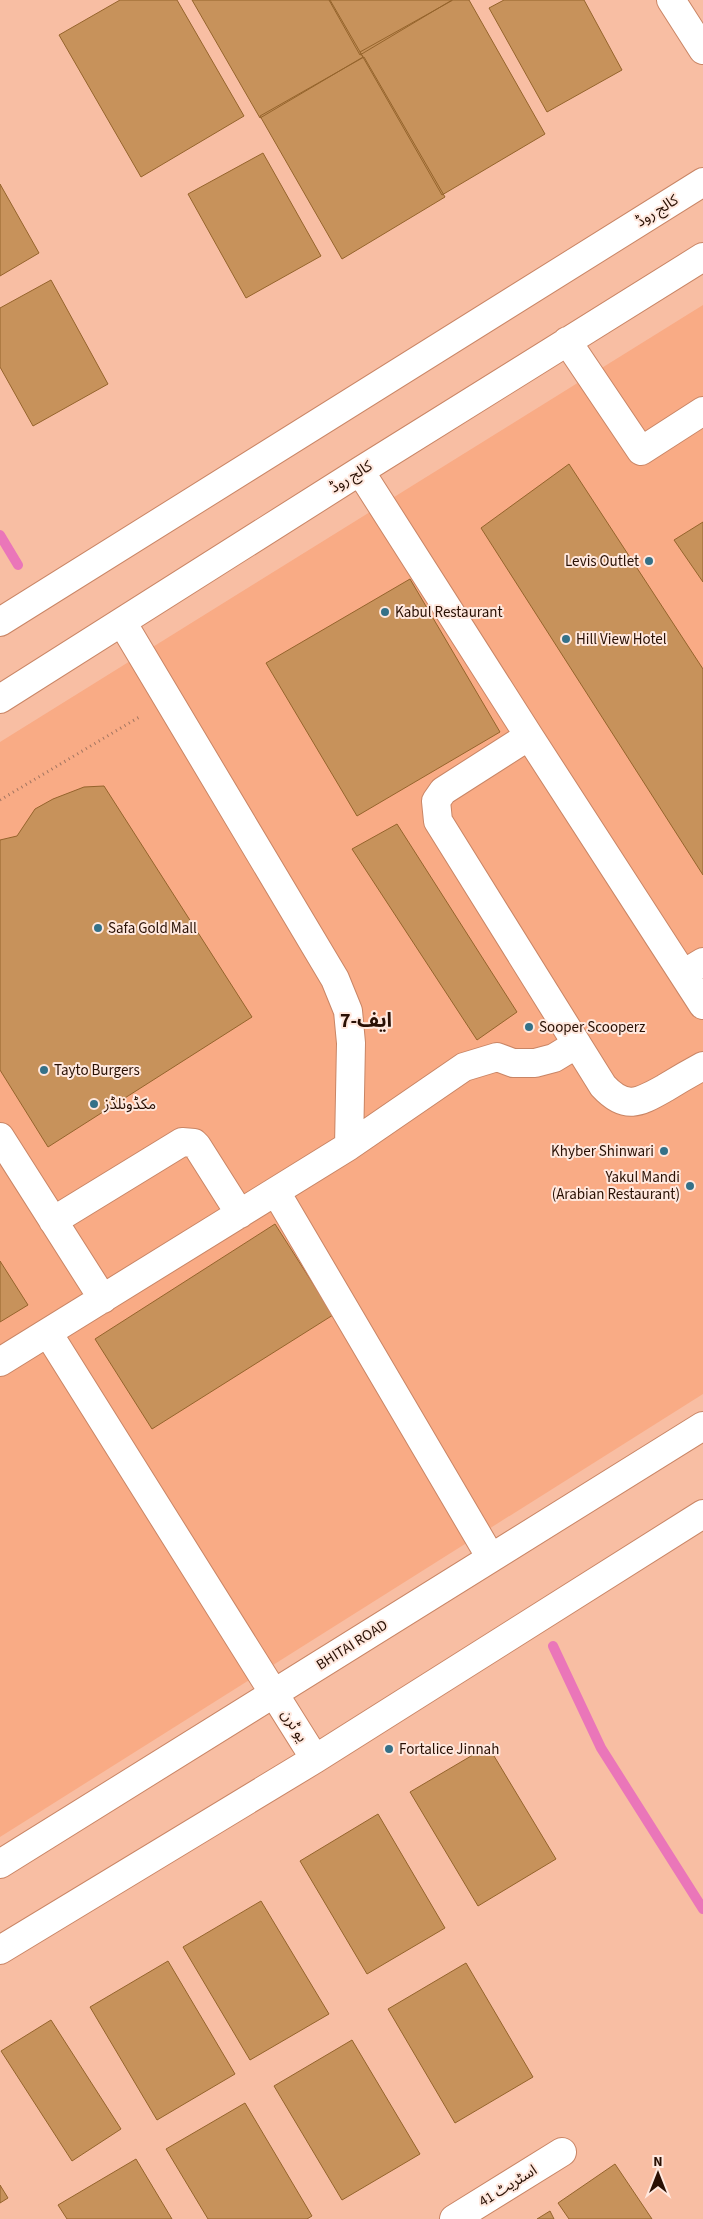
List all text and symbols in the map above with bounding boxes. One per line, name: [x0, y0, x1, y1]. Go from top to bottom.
street label: کالج روڈ: [632, 189, 684, 233]
street label: کالج روڈ: [326, 455, 378, 499]
place label: Levis Outlet: [565, 551, 639, 572]
marker: Levis Outlet: [643, 555, 655, 567]
place label: Kabul Restaurant: [395, 602, 503, 623]
marker: Kabul Restaurant: [379, 606, 391, 618]
place label: Hill View Hotel: [576, 629, 667, 650]
marker: Hill View Hotel: [560, 633, 572, 645]
place label: Safa Gold Mall: [108, 918, 197, 939]
marker: Safa Gold Mall: [92, 922, 104, 934]
district label: ایف-7: [340, 1007, 392, 1035]
place label: Sooper Scooperz: [539, 1017, 645, 1038]
marker: Sooper Scooperz: [523, 1021, 535, 1033]
place label: Tayto Burgers: [54, 1060, 140, 1081]
marker: Tayto Burgers: [38, 1064, 50, 1076]
place label: مکڈونلڈز: [103, 1094, 156, 1115]
marker: مکڈونلڈز: [88, 1098, 100, 1110]
place label: Khyber Shinwari: [551, 1141, 654, 1162]
marker: Khyber Shinwari: [658, 1145, 670, 1157]
place label: Yakul Mandi (Arabian Restaurant): [552, 1167, 680, 1205]
marker: Yakul Mandi (Arabian Restaurant): [684, 1180, 696, 1192]
street label: BHITAI ROAD: [312, 1615, 392, 1675]
street label: یو ٹرن: [276, 1705, 312, 1747]
place label: Fortalice Jinnah: [399, 1739, 499, 1760]
marker: Fortalice Jinnah: [383, 1743, 395, 1755]
north arrow: [633, 2149, 683, 2199]
text: N: [653, 2152, 663, 2172]
street label: اسٹریٹ 41: [475, 2160, 541, 2212]

